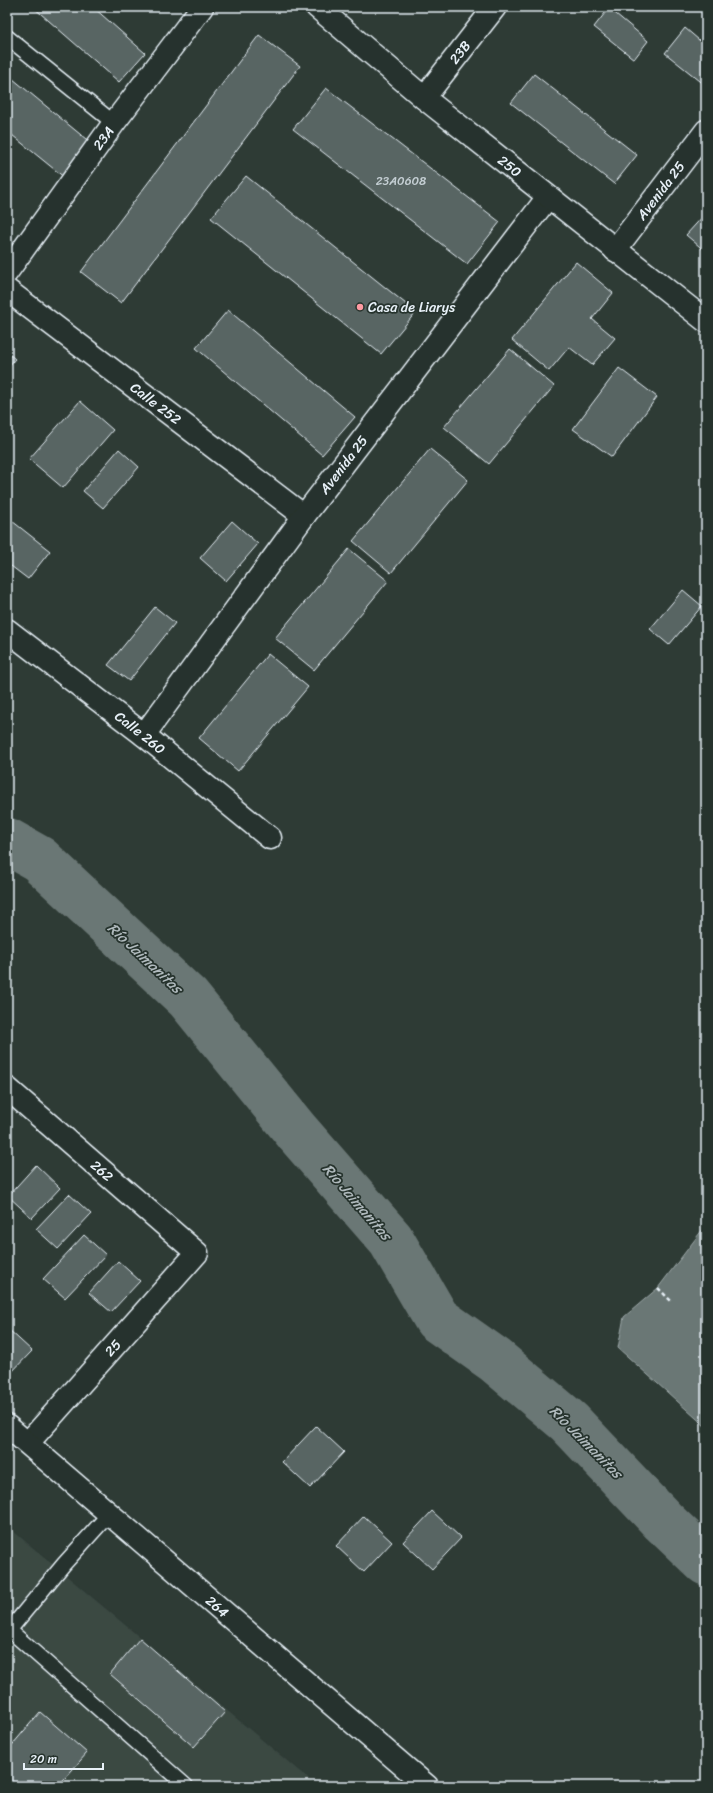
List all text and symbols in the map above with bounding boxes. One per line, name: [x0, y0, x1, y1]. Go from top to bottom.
street label: 23B: [442, 35, 477, 70]
street label: 23A: [86, 121, 121, 155]
street label: 250: [492, 148, 528, 184]
street label: Avenida 25: [629, 155, 692, 226]
house number: 23A0608: [376, 170, 426, 192]
place label: Casa de Liarys: [368, 295, 456, 320]
marker: Casa de Liarys: [355, 302, 365, 312]
street label: Calle 252: [125, 375, 187, 431]
street label: Avenida 25: [312, 429, 375, 500]
street label: Calle 260: [109, 704, 171, 761]
water label: Río Jaimanitas: [101, 916, 190, 1001]
street label: 262: [85, 1153, 119, 1188]
water label: Río Jaimanitas: [316, 1158, 399, 1248]
street label: 25: [98, 1333, 128, 1363]
water label: Río Jaimanitas: [543, 1399, 630, 1486]
street label: 264: [200, 1589, 235, 1624]
scale bar: [24, 1745, 103, 1771]
text: 20 m: [30, 1748, 57, 1770]

